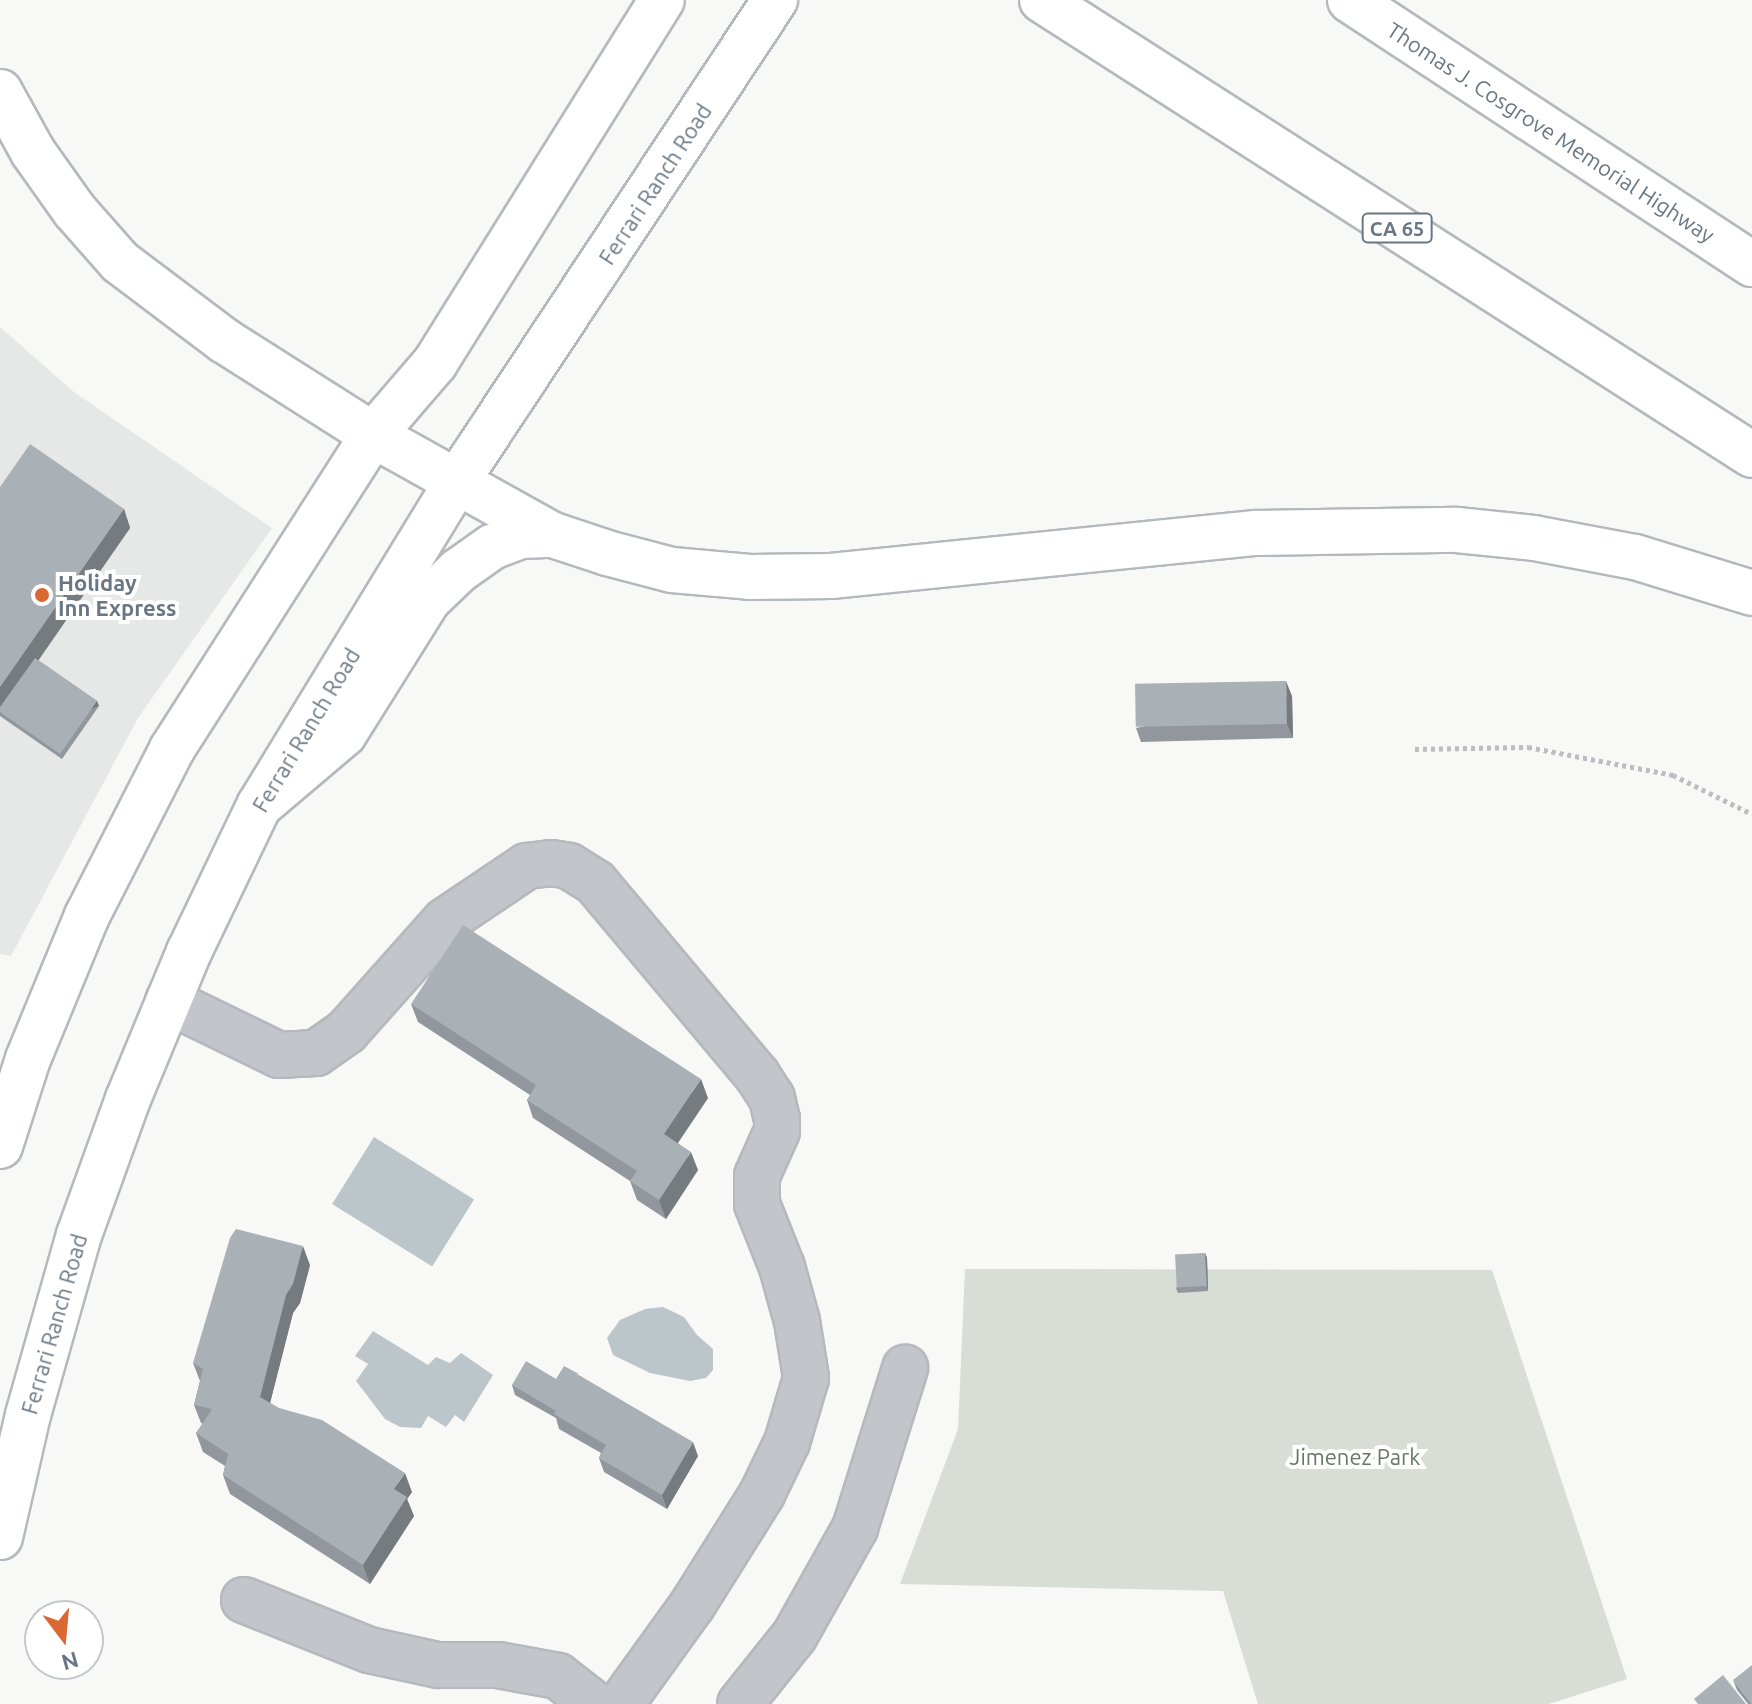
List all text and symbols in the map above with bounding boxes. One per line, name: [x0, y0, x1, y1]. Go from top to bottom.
street label: Thomas J. Cosgrove Memorial Highway: [1382, 16, 1720, 248]
street label: Ferrari Ranch Road: [593, 99, 717, 269]
road number: CA 65: [1361, 212, 1433, 244]
place label: Holiday Inn Express: [58, 569, 176, 620]
marker: Holiday Inn Express: [33, 586, 51, 604]
street label: Ferrari Ranch Road: [247, 643, 365, 817]
street label: Ferrari Ranch Road: [16, 1231, 92, 1417]
park label: Jimenez Park: [1290, 1444, 1420, 1470]
north arrow: [24, 1600, 104, 1680]
text: N: [59, 1647, 82, 1676]

